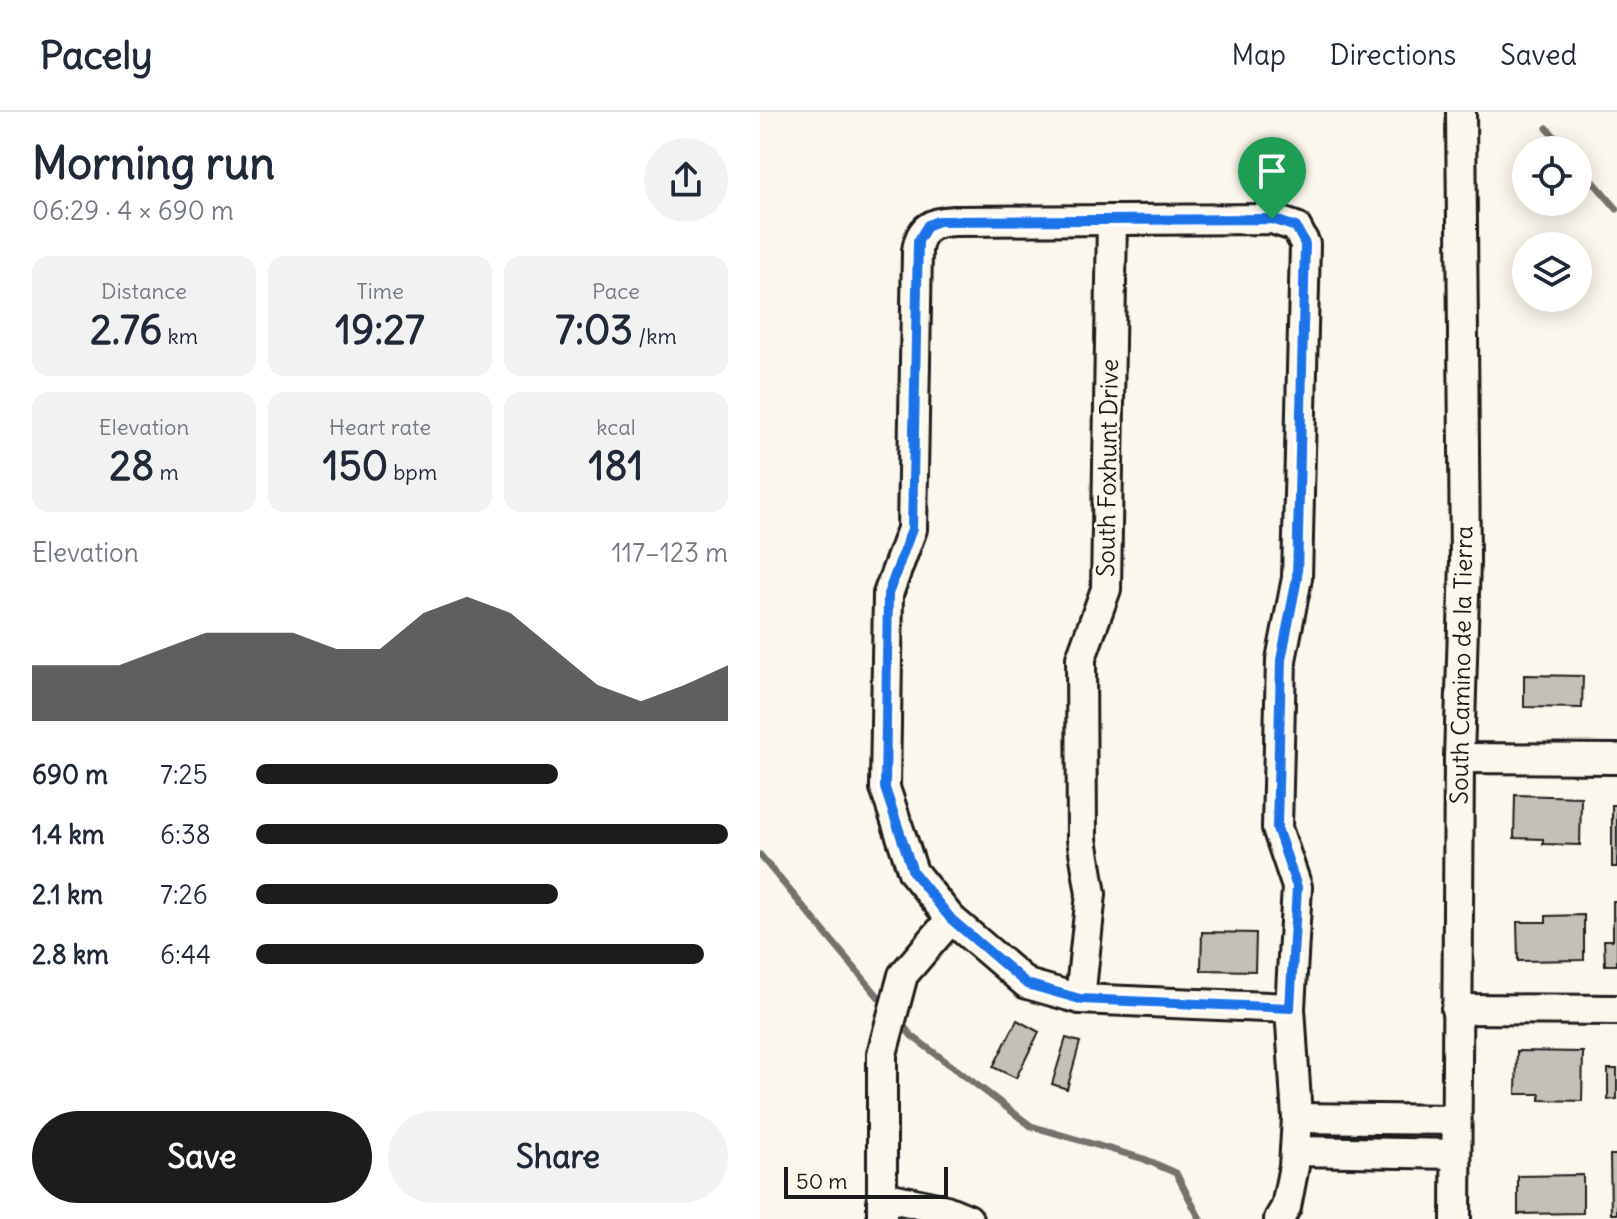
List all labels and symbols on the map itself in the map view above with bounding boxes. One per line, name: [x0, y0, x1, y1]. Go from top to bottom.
pin: [1238, 137, 1306, 219]
street label: South Foxhunt Drive: [1090, 359, 1124, 577]
street label: South Camino de la Tierra: [1444, 525, 1478, 805]
scale bar: [784, 1163, 948, 1199]

